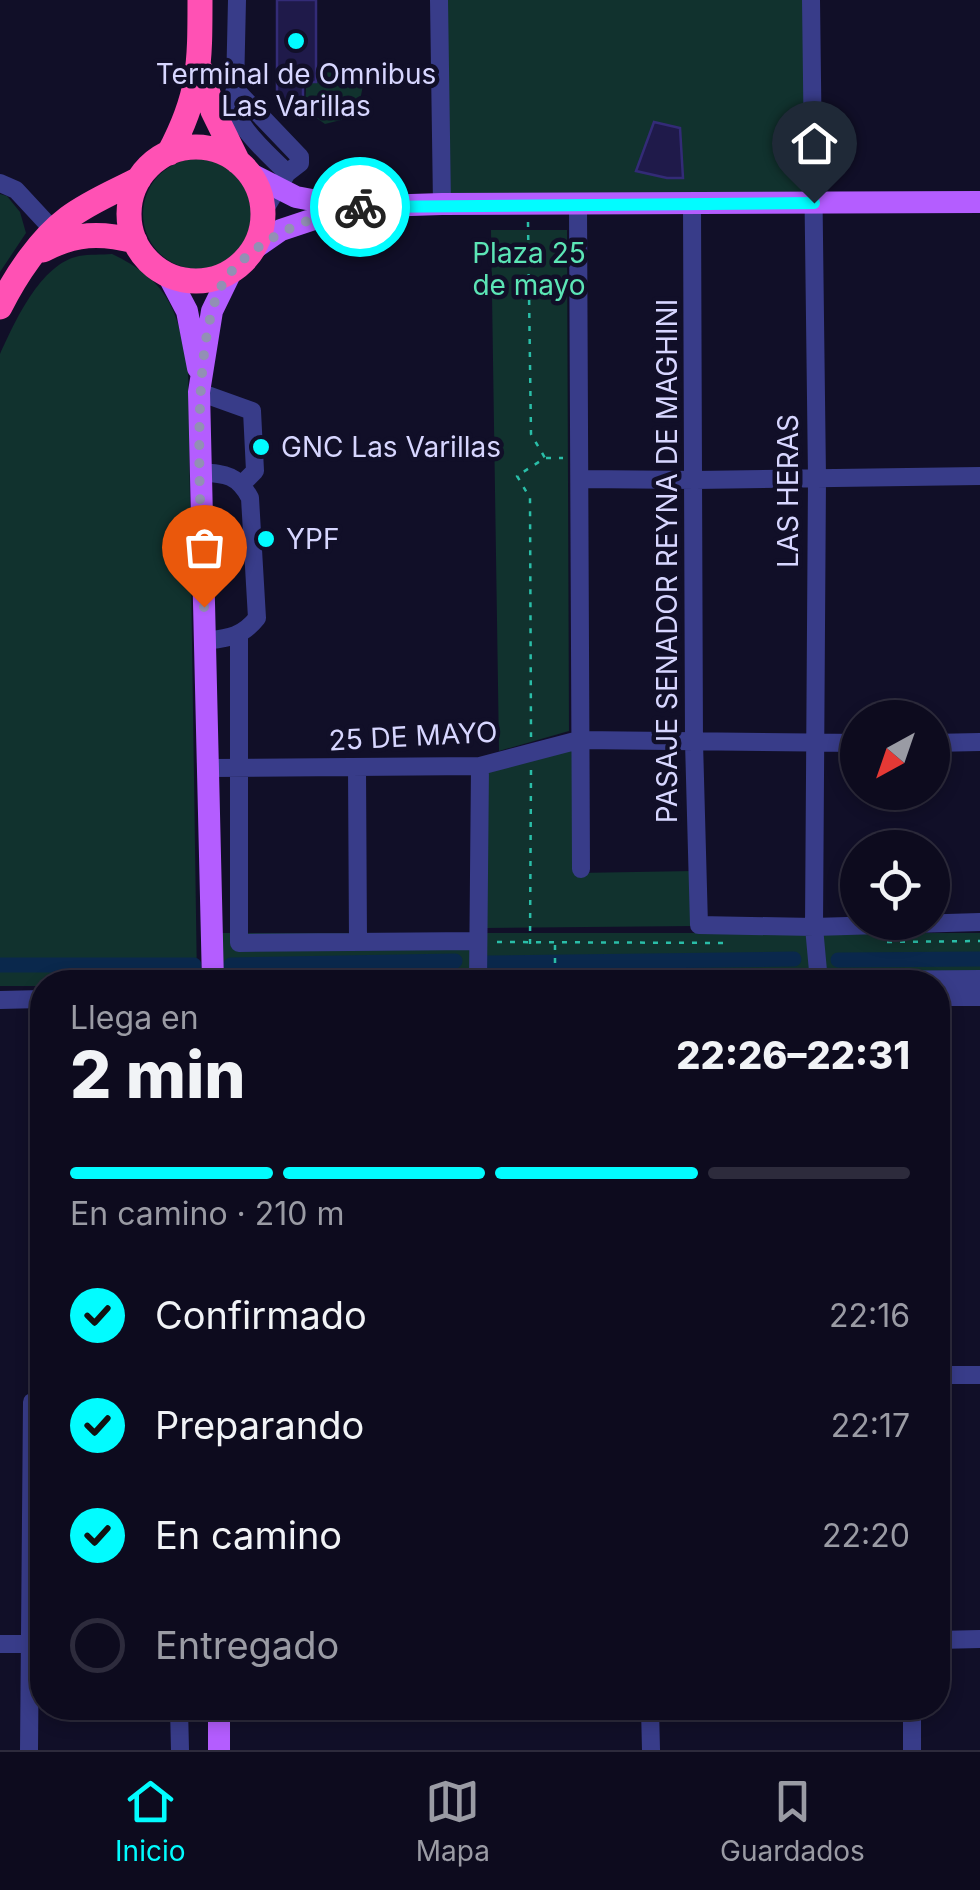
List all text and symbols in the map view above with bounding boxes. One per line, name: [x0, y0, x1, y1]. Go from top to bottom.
marker: Terminal de Omnibus Las Varillas: [285, 30, 307, 52]
place label: Terminal de Omnibus Las Varillas: [156, 57, 436, 123]
pin: [772, 101, 857, 204]
icon: home: [787, 116, 842, 171]
courier: [310, 157, 410, 257]
icon: bike: [333, 180, 388, 235]
park label: Plaza 25 de mayo: [472, 236, 586, 302]
street label: PASAJE SENADOR REYNA DE MAGHINI: [650, 299, 684, 823]
street label: LAS HERAS: [771, 414, 805, 568]
place label: GNC Las Varillas: [281, 430, 501, 464]
marker: GNC Las Varillas: [250, 436, 272, 458]
pin: [162, 505, 247, 608]
icon: bag: [177, 520, 232, 575]
place label: YPF: [286, 522, 339, 556]
marker: YPF: [255, 528, 277, 550]
north arrow: [840, 700, 950, 810]
map controls: [840, 700, 950, 940]
street label: 25 DE MAYO: [328, 715, 498, 757]
button: locate: [840, 830, 950, 940]
text: Llega en: [70, 998, 199, 1037]
text: 22:26–22:31: [676, 1032, 910, 1078]
text: 2 min: [70, 1035, 246, 1114]
text: En camino · 210 m: [70, 1194, 345, 1233]
icon: check: [70, 1288, 125, 1343]
text: Confirmado: [155, 1292, 367, 1338]
text: 22:16: [829, 1296, 910, 1335]
icon: check: [70, 1398, 125, 1453]
text: Preparando: [155, 1402, 364, 1448]
text: 22:17: [831, 1406, 910, 1445]
icon: check: [70, 1508, 125, 1563]
text: En camino: [155, 1512, 342, 1558]
text: 22:20: [822, 1516, 910, 1555]
text: Entregado: [155, 1622, 339, 1668]
tab: Inicio: [115, 1774, 186, 1868]
tab: Mapa: [416, 1774, 490, 1868]
tab: Guardados: [720, 1774, 865, 1868]

